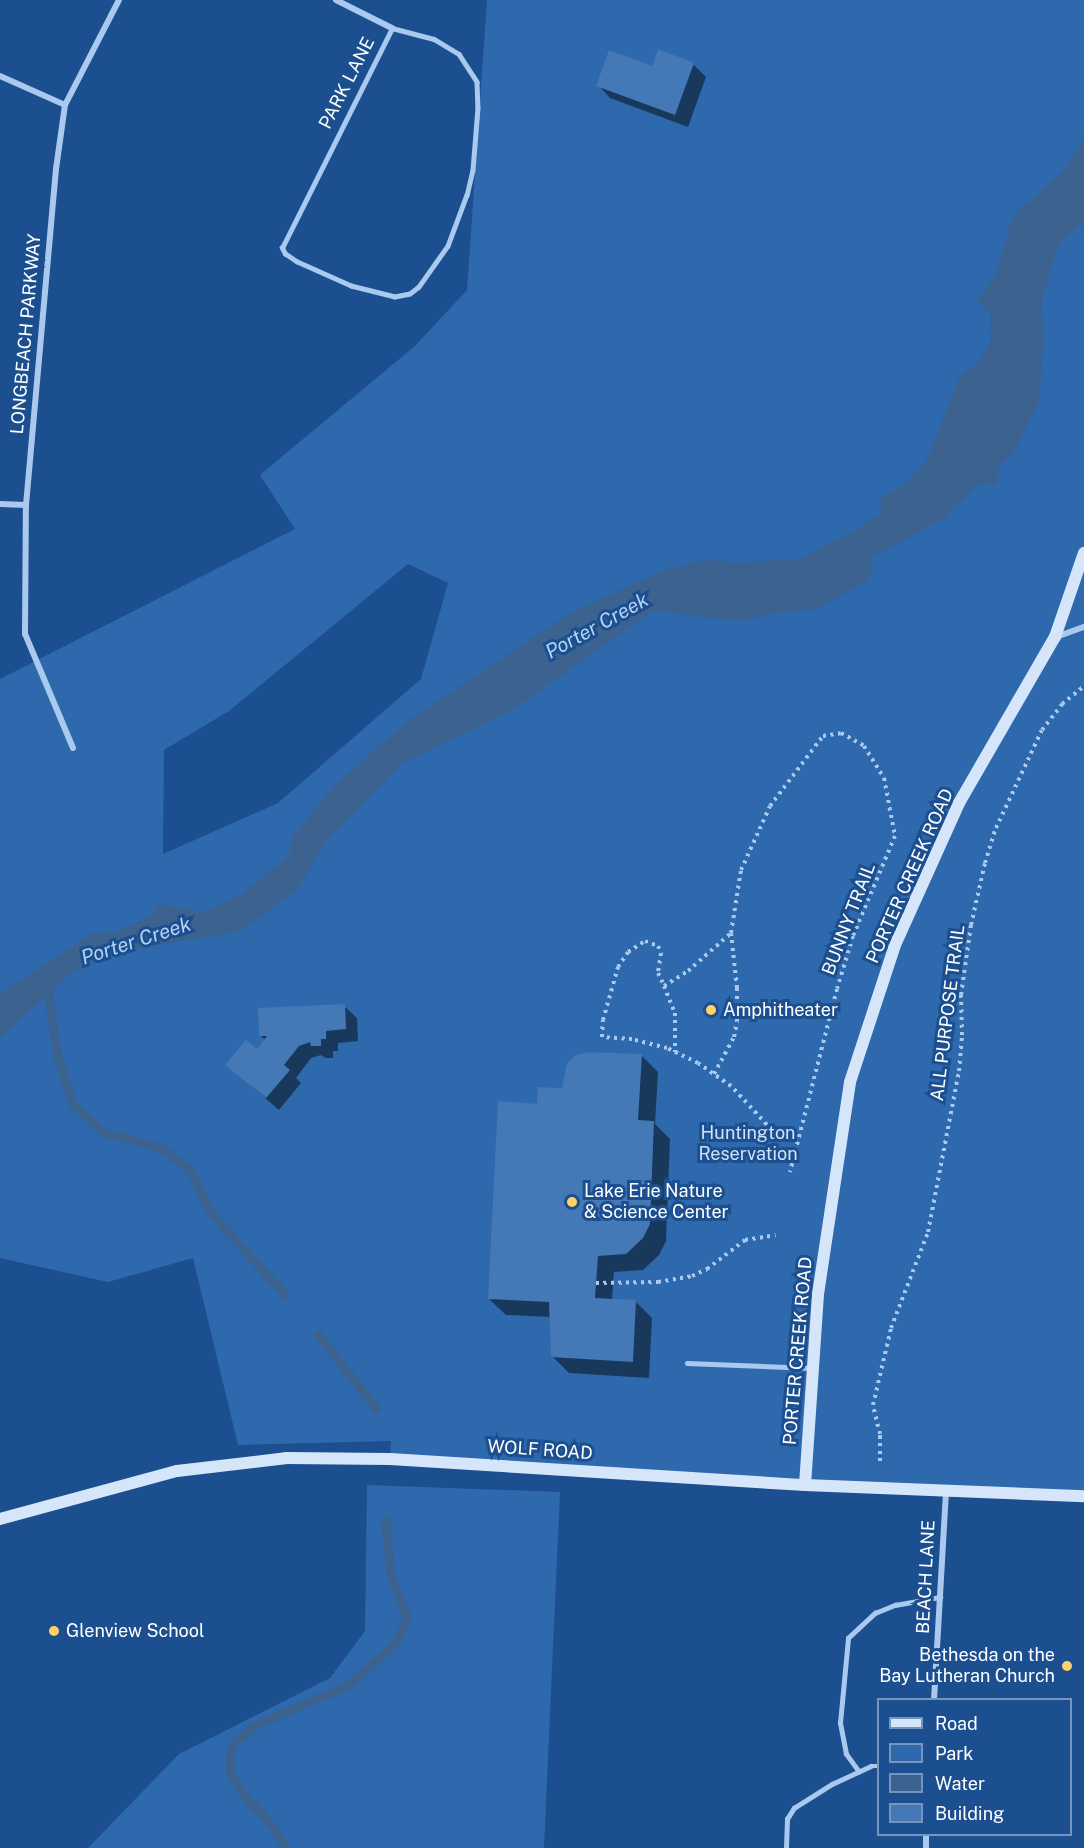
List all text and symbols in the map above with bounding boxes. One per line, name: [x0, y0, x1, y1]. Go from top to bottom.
street label: PARK LANE: [315, 33, 379, 133]
street label: LONGBEACH PARKWAY: [6, 233, 46, 435]
water label: Porter Creek: [541, 588, 653, 664]
street label: PORTER CREEK ROAD: [862, 785, 958, 967]
street label: BUNNY TRAIL: [818, 860, 880, 978]
water label: Porter Creek: [78, 912, 194, 970]
street label: ALL PURPOSE TRAIL: [926, 924, 970, 1102]
place label: Amphitheater: [723, 999, 838, 1021]
marker: Amphitheater: [704, 1003, 718, 1017]
park label: Huntington Reservation: [698, 1123, 798, 1166]
place label: Lake Erie Nature & Science Center: [584, 1181, 729, 1224]
marker: Lake Erie Nature & Science Center: [565, 1195, 579, 1209]
street label: PORTER CREEK ROAD: [779, 1256, 817, 1446]
street label: WOLF ROAD: [487, 1436, 593, 1464]
street label: BEACH LANE: [912, 1519, 940, 1635]
place label: Glenview School: [66, 1620, 204, 1642]
marker: Glenview School: [47, 1624, 61, 1638]
place label: Bethesda on the Bay Lutheran Church: [879, 1645, 1055, 1688]
marker: Bethesda on the Bay Lutheran Church: [1060, 1659, 1074, 1673]
legend: [877, 1698, 1072, 1836]
text: Road: [935, 1713, 978, 1734]
text: Park: [935, 1743, 973, 1764]
text: Water: [935, 1773, 985, 1794]
text: Building: [935, 1803, 1004, 1824]

